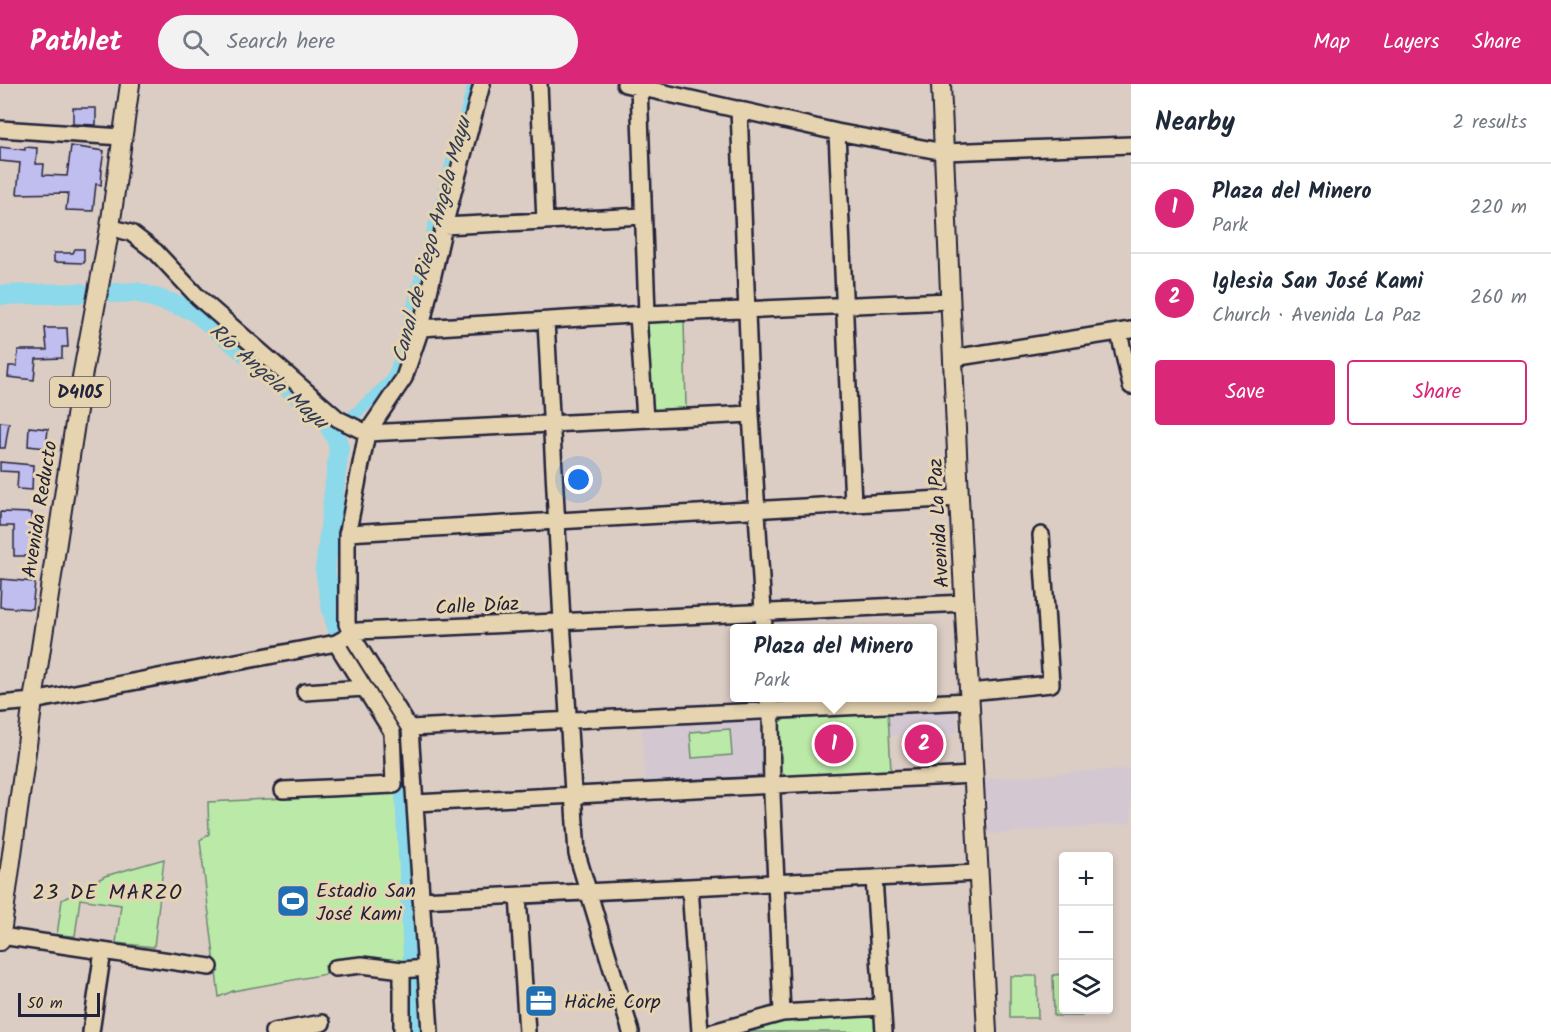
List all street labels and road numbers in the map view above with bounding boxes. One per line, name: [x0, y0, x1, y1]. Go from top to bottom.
road number: D4105: [50, 377, 110, 407]
street label: Avenida Reducto: [14, 438, 68, 580]
street label: Avenida La Paz: [921, 457, 959, 589]
street label: Calle Díaz: [434, 589, 520, 625]

